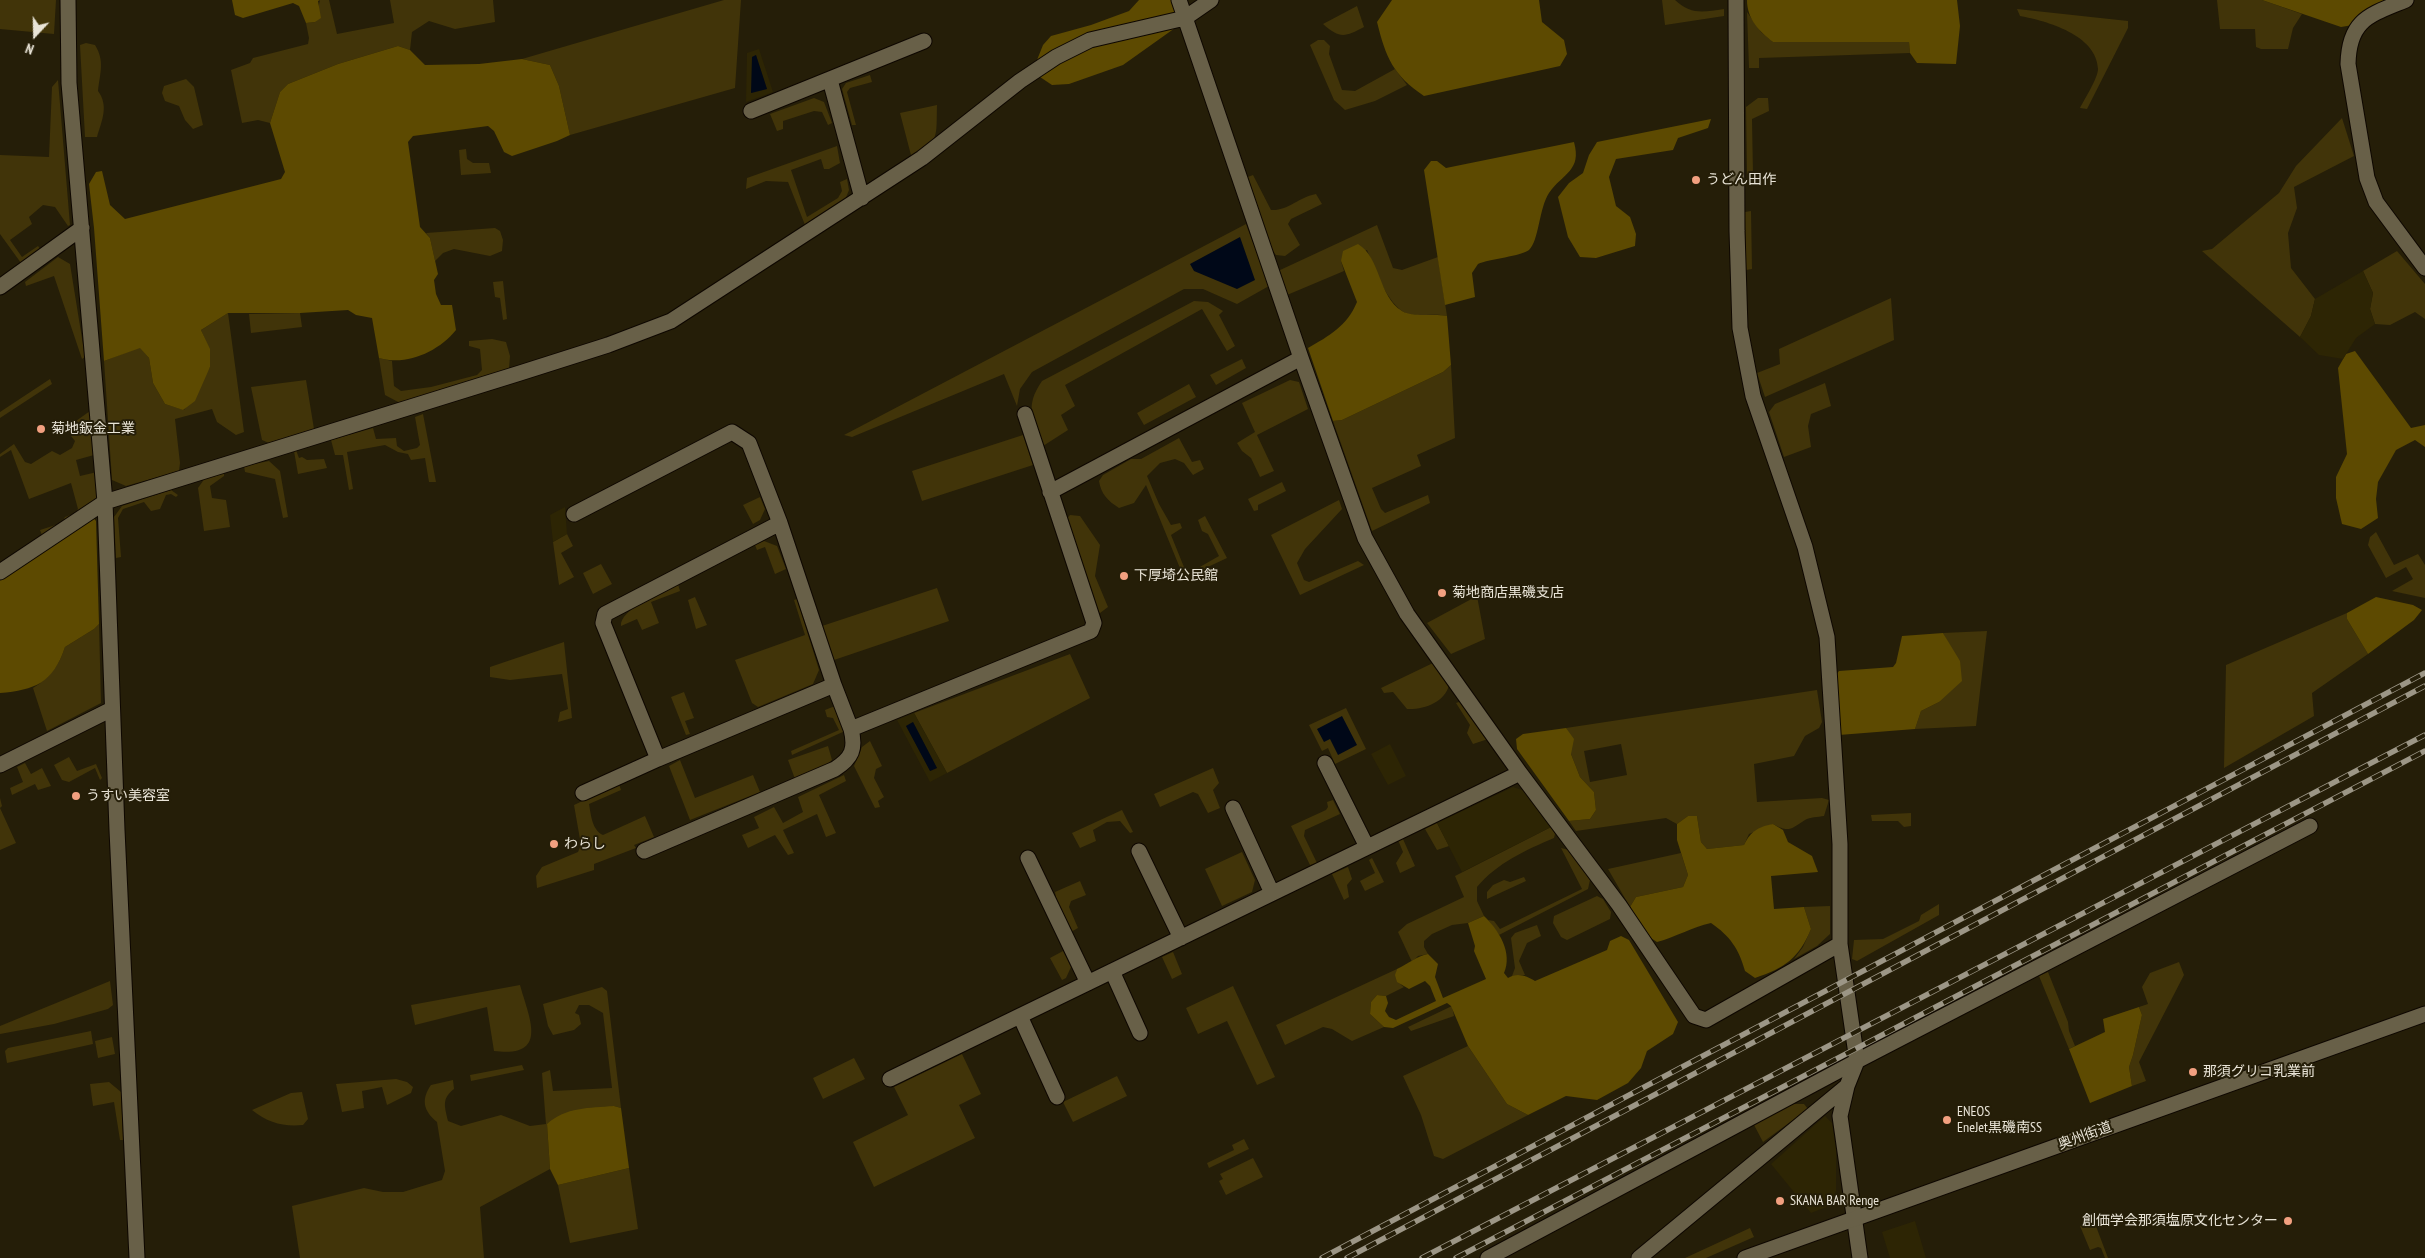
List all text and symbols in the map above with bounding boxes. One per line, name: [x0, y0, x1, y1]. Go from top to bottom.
north arrow: [10, 10, 60, 60]
text: N: [23, 39, 36, 59]
place label: うどん田作: [1706, 172, 1776, 188]
marker: うどん田作: [1690, 174, 1702, 186]
place label: 菊地鈑金工業: [51, 421, 135, 437]
marker: 菊地鈑金工業: [35, 423, 47, 435]
place label: 下厚埼公民館: [1134, 568, 1218, 584]
marker: 下厚埼公民館: [1118, 570, 1130, 582]
place label: 菊地商店黒磯支店: [1452, 585, 1564, 601]
marker: 菊地商店黒磯支店: [1436, 587, 1448, 599]
place label: うすい美容室: [86, 788, 170, 804]
marker: うすい美容室: [70, 790, 82, 802]
place label: わらし: [564, 836, 606, 852]
marker: わらし: [548, 838, 560, 850]
place label: 那須グリコ乳業前: [2203, 1064, 2315, 1080]
marker: 那須グリコ乳業前: [2187, 1066, 2199, 1078]
place label: ENEOS EneJet黒磯南SS: [1957, 1104, 2042, 1136]
marker: ENEOS EneJet黒磯南SS: [1941, 1114, 1953, 1126]
street label: 奥州街道: [2056, 1119, 2114, 1153]
place label: SKANA BAR Renge: [1790, 1193, 1879, 1209]
marker: SKANA BAR Renge: [1774, 1195, 1786, 1207]
place label: 創価学会那須塩原文化センター: [2082, 1213, 2278, 1229]
marker: 創価学会那須塩原文化センター: [2282, 1215, 2294, 1227]

